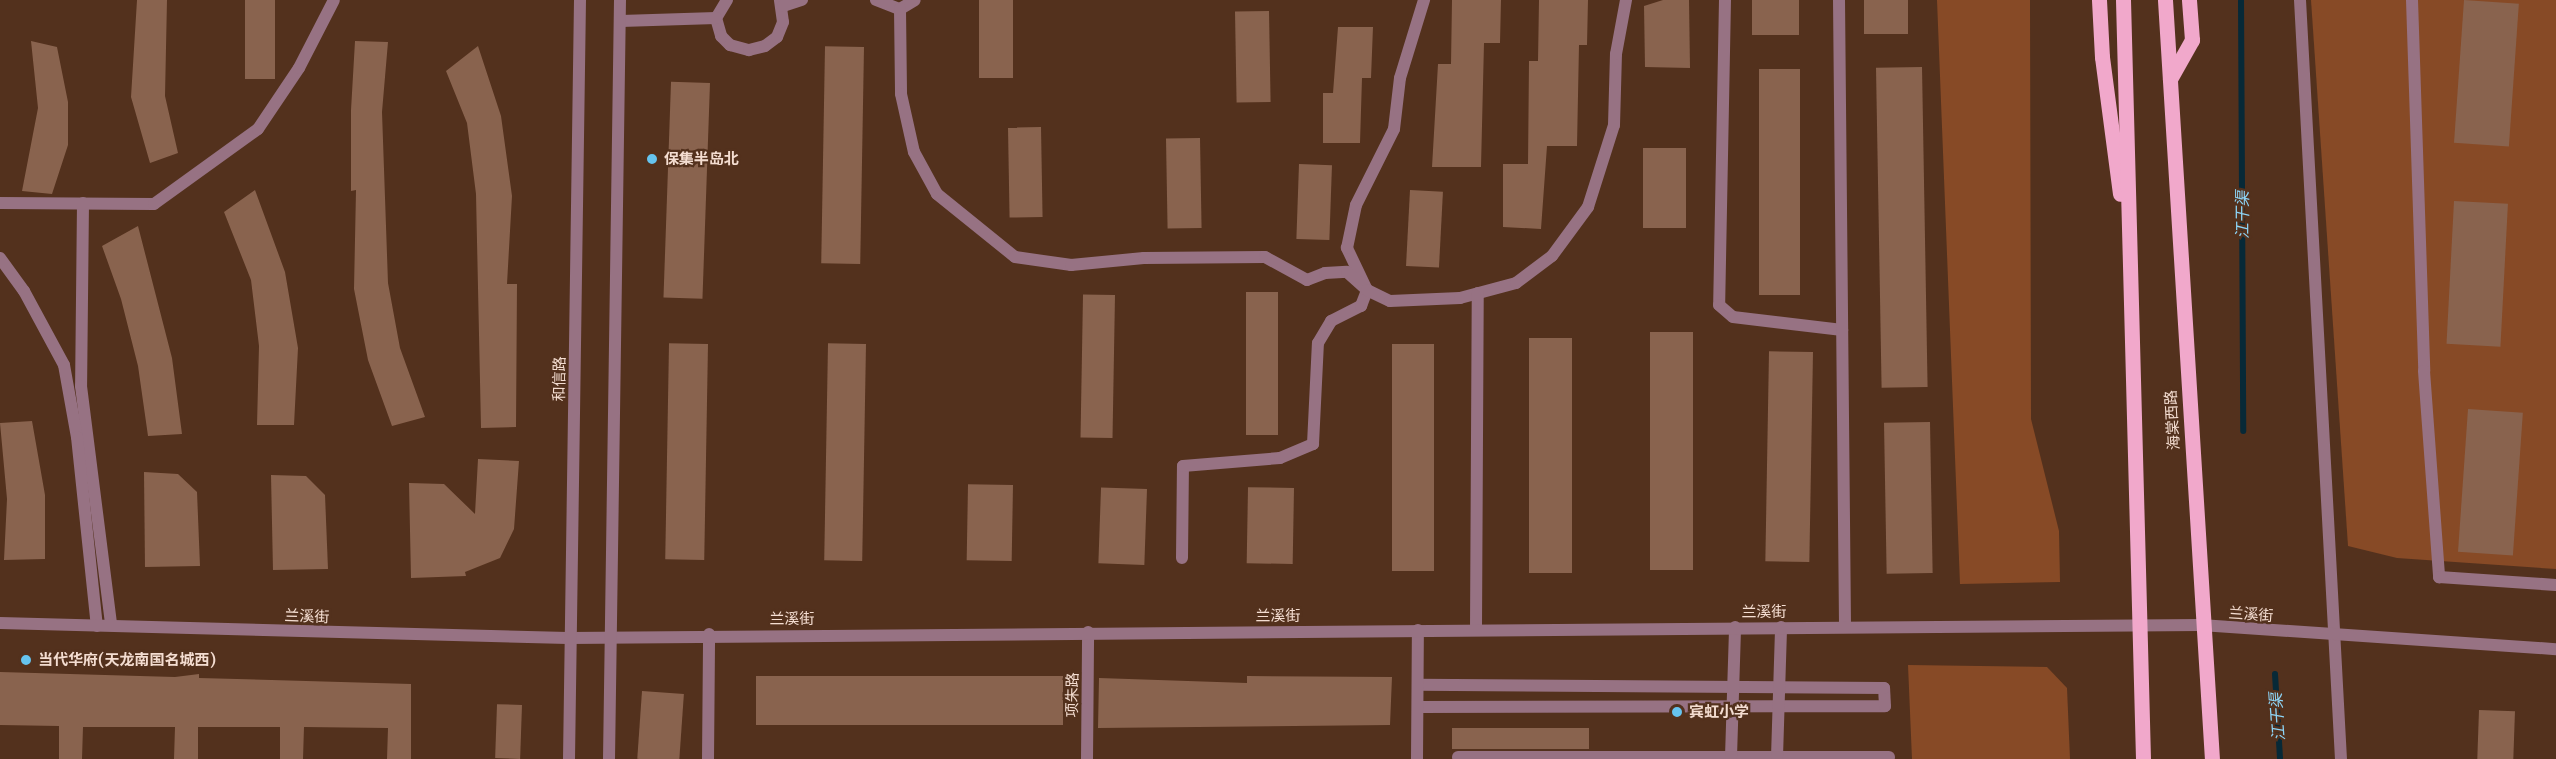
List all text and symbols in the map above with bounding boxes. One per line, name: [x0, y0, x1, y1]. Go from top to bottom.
place label: 保集半岛北: [664, 150, 739, 168]
marker: 保集半岛北: [645, 152, 659, 166]
water label: 江干渠: [2232, 191, 2252, 239]
street label: 和信路: [550, 356, 568, 402]
street label: 海棠西路: [2161, 390, 2183, 450]
street label: 兰溪街: [1742, 603, 1786, 621]
street label: 兰溪街: [2228, 603, 2274, 625]
street label: 兰溪街: [284, 606, 330, 626]
street label: 兰溪街: [1256, 607, 1300, 625]
street label: 兰溪街: [770, 610, 814, 628]
place label: 当代华府(天龙南国名城西): [38, 651, 216, 669]
marker: 当代华府(天龙南国名城西): [19, 653, 33, 667]
street label: 项朱路: [1063, 672, 1081, 718]
water label: 江干渠: [2266, 692, 2288, 742]
place label: 宾虹小学: [1689, 703, 1749, 721]
marker: 宾虹小学: [1670, 705, 1684, 719]

